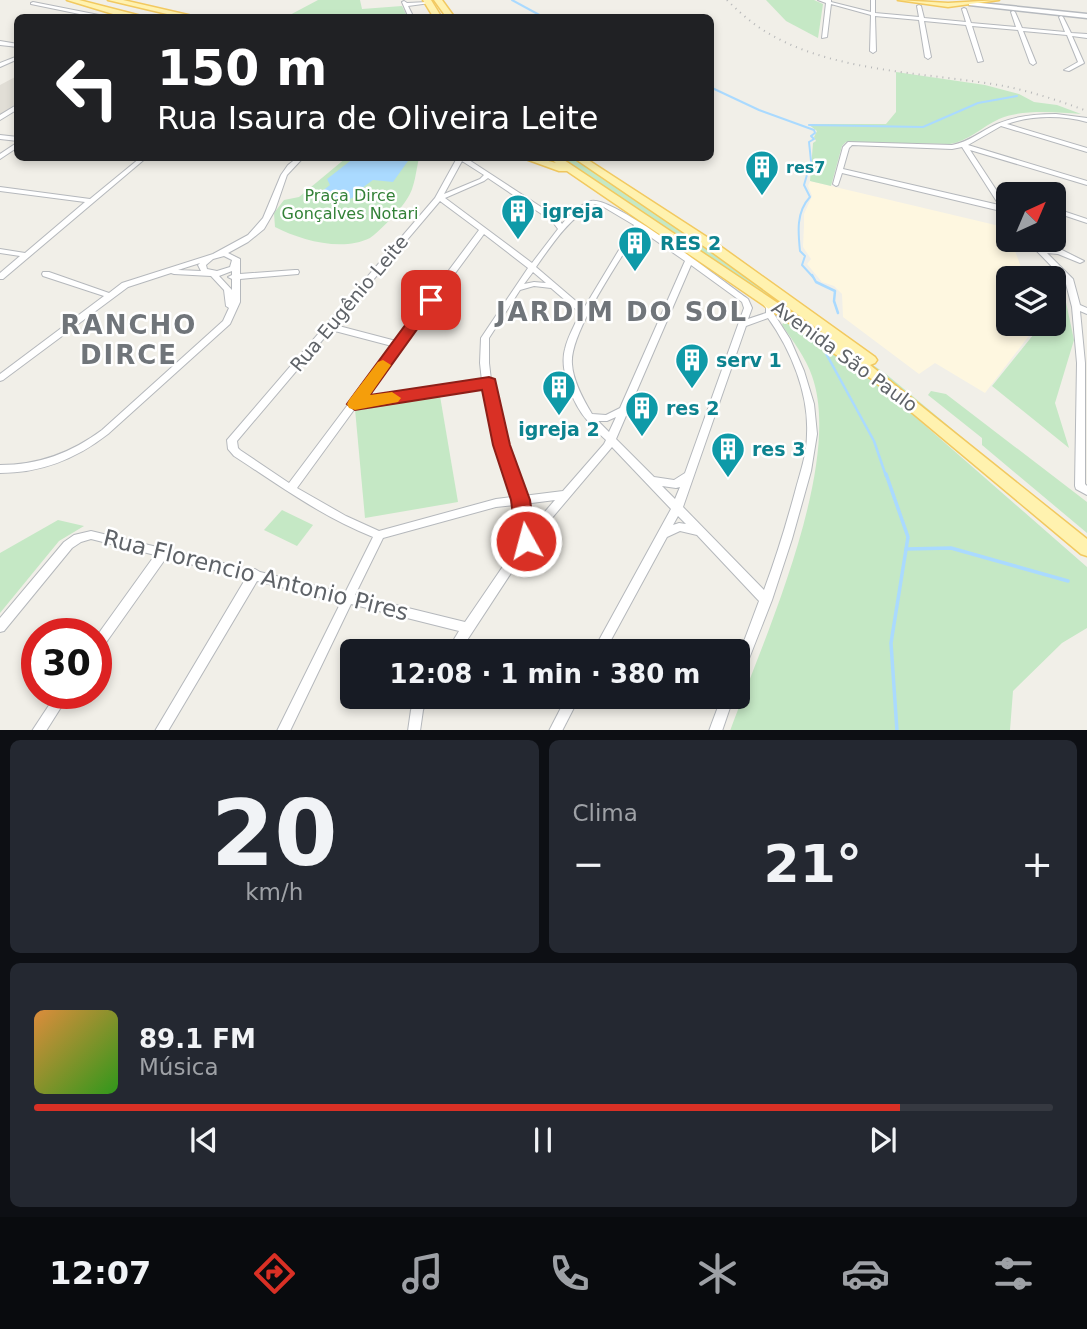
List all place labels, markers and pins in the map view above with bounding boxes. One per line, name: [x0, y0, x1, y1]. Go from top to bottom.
building icon: res7: [743, 148, 781, 197]
place label: res7: [786, 158, 825, 177]
building icon: igreja: [499, 192, 537, 241]
place label: igreja: [542, 200, 604, 222]
building icon: RES 2: [616, 224, 654, 273]
place label: RES 2: [660, 232, 721, 254]
pin: [401, 270, 461, 330]
building icon: serv 1: [673, 341, 711, 390]
place label: serv 1: [716, 349, 782, 371]
building icon: igreja 2: [540, 368, 578, 417]
building icon: res 2: [623, 389, 661, 438]
place label: res 2: [666, 397, 719, 419]
place label: igreja 2: [518, 418, 600, 440]
building icon: res 3: [709, 430, 747, 479]
place label: res 3: [752, 438, 805, 460]

